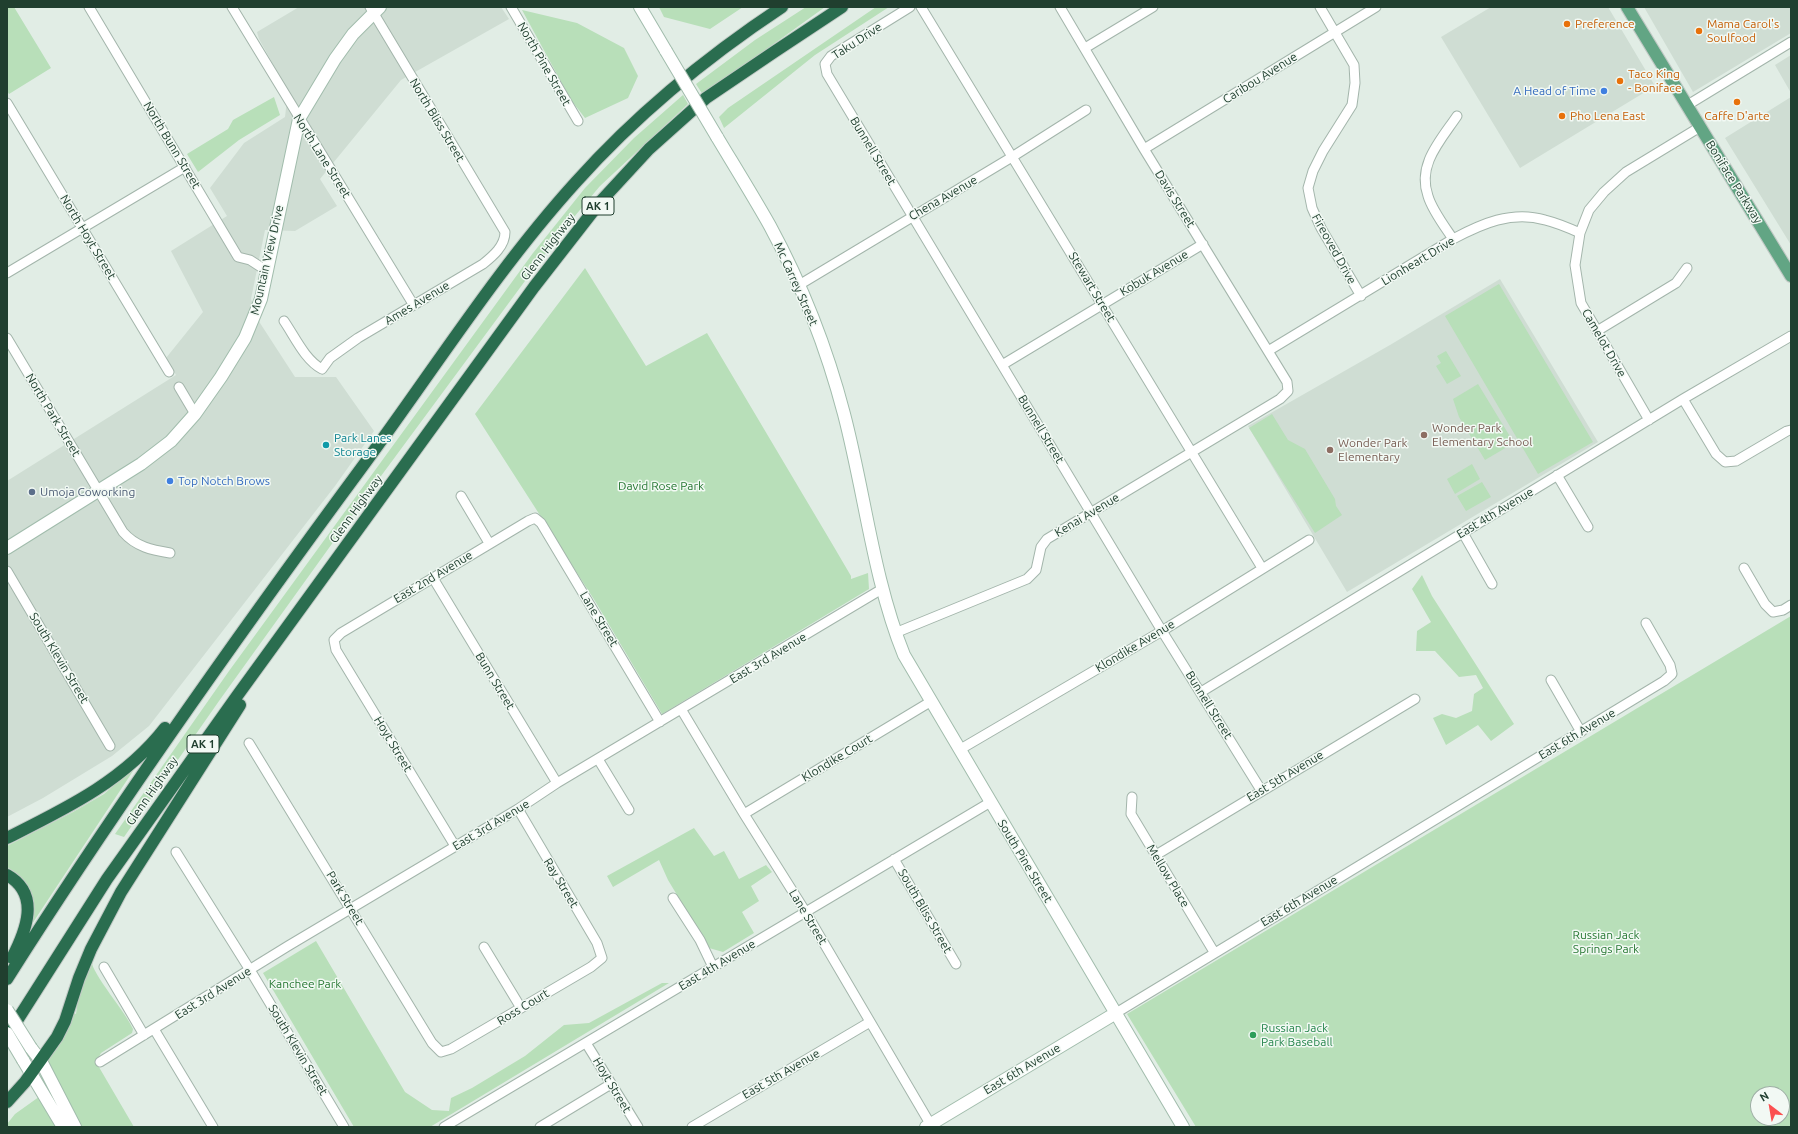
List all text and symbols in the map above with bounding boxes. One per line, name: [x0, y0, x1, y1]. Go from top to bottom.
place label: Preference: [1575, 17, 1635, 31]
place label: Mama Carol's Soulfood: [1707, 17, 1779, 45]
marker: Preference: [1562, 19, 1572, 29]
street label: North Pine Street: [514, 20, 574, 108]
street label: Taku Drive: [829, 20, 885, 62]
marker: Mama Carol's Soulfood: [1694, 26, 1704, 36]
street label: Caribou Avenue: [1220, 49, 1300, 107]
place label: Taco King - Boniface: [1628, 67, 1682, 95]
street label: North Bliss Street: [406, 76, 468, 164]
marker: Taco King - Boniface: [1615, 76, 1625, 86]
place label: A Head of Time: [1513, 84, 1596, 98]
marker: A Head of Time: [1599, 86, 1609, 96]
marker: Caffe D'arte: [1732, 97, 1742, 107]
street label: North Bunn Street: [140, 99, 204, 191]
place label: Pho Lena East: [1570, 109, 1645, 123]
place label: Caffe D'arte: [1704, 109, 1770, 123]
street label: North Lane Street: [290, 111, 354, 201]
marker: Pho Lena East: [1557, 111, 1567, 121]
street label: Bunnell Street: [847, 114, 899, 188]
street label: Boniface Parkway: [1703, 138, 1765, 226]
street label: Davis Street: [1152, 168, 1198, 230]
street label: Chena Avenue: [906, 173, 980, 223]
street label: North Hoyt Street: [57, 192, 119, 282]
road number: AK 1: [582, 197, 614, 215]
street label: Mountain View Drive: [247, 204, 287, 316]
street label: Glenn Highway: [518, 211, 578, 283]
street label: Fireoved Drive: [1309, 211, 1359, 287]
street label: Lionheart Drive: [1379, 233, 1457, 289]
street label: Mc Carrey Street: [771, 240, 821, 328]
street label: Kobuk Avenue: [1117, 247, 1191, 299]
street label: Stewart Street: [1066, 250, 1118, 324]
street label: Ames Avenue: [382, 278, 452, 328]
street label: Camelot Drive: [1579, 306, 1629, 380]
street label: North Park Street: [22, 371, 84, 459]
street label: Bunnell Street: [1015, 392, 1067, 466]
place label: Wonder Park Elementary School: [1432, 421, 1532, 449]
marker: Wonder Park Elementary School: [1419, 430, 1429, 440]
place label: Park Lanes Storage: [334, 431, 392, 459]
place label: Wonder Park Elementary: [1338, 436, 1408, 464]
marker: Park Lanes Storage: [321, 440, 331, 450]
marker: Wonder Park Elementary: [1325, 445, 1335, 455]
street label: Glenn Highway: [327, 472, 385, 546]
place label: Top Notch Brows: [178, 474, 270, 488]
marker: Top Notch Brows: [165, 476, 175, 486]
park label: David Rose Park: [618, 479, 704, 493]
street label: East 4th Avenue: [1454, 484, 1536, 542]
place label: Umoja Coworking: [40, 485, 135, 499]
marker: Umoja Coworking: [27, 487, 37, 497]
street label: Kenai Avenue: [1052, 490, 1122, 540]
street label: East 2nd Avenue: [391, 548, 475, 606]
street label: Lane Street: [577, 589, 621, 649]
street label: South Klevin Street: [26, 610, 92, 706]
street label: Klondike Avenue: [1093, 617, 1177, 675]
street label: East 3rd Avenue: [727, 629, 809, 687]
street label: Bunn Street: [472, 650, 518, 712]
street label: Bunnell Street: [1182, 668, 1236, 742]
street label: East 6th Avenue: [1536, 705, 1618, 763]
street label: Hoyt Street: [371, 714, 415, 774]
street label: Klondike Court: [799, 731, 875, 785]
road number: AK 1: [187, 735, 219, 753]
street label: East 5th Avenue: [1244, 747, 1326, 805]
street label: Glenn Highway: [123, 754, 181, 828]
street label: East 3rd Avenue: [450, 796, 532, 854]
street label: South Pine Street: [995, 817, 1055, 905]
street label: Mellow Place: [1144, 842, 1192, 910]
street label: Ray Street: [540, 855, 582, 911]
street label: South Bliss Street: [895, 866, 955, 956]
street label: Park Street: [323, 869, 367, 927]
street label: East 6th Avenue: [1258, 872, 1340, 930]
street label: Lane Street: [786, 887, 830, 947]
park label: Russian Jack Springs Park: [1572, 928, 1640, 956]
street label: East 4th Avenue: [676, 936, 758, 994]
street label: East 3rd Avenue: [172, 964, 254, 1022]
park label: Kanchee Park: [269, 977, 341, 991]
street label: Ross Court: [494, 986, 552, 1028]
street label: South Klevin Street: [265, 1002, 331, 1098]
place label: Russian Jack Park Baseball: [1261, 1021, 1333, 1049]
marker: Russian Jack Park Baseball: [1248, 1030, 1258, 1040]
street label: East 6th Avenue: [981, 1040, 1063, 1098]
street label: East 5th Avenue: [740, 1046, 822, 1102]
street label: Hoyt Street: [590, 1055, 634, 1115]
north arrow: [1750, 1086, 1790, 1126]
text: N: [1758, 1089, 1771, 1104]

